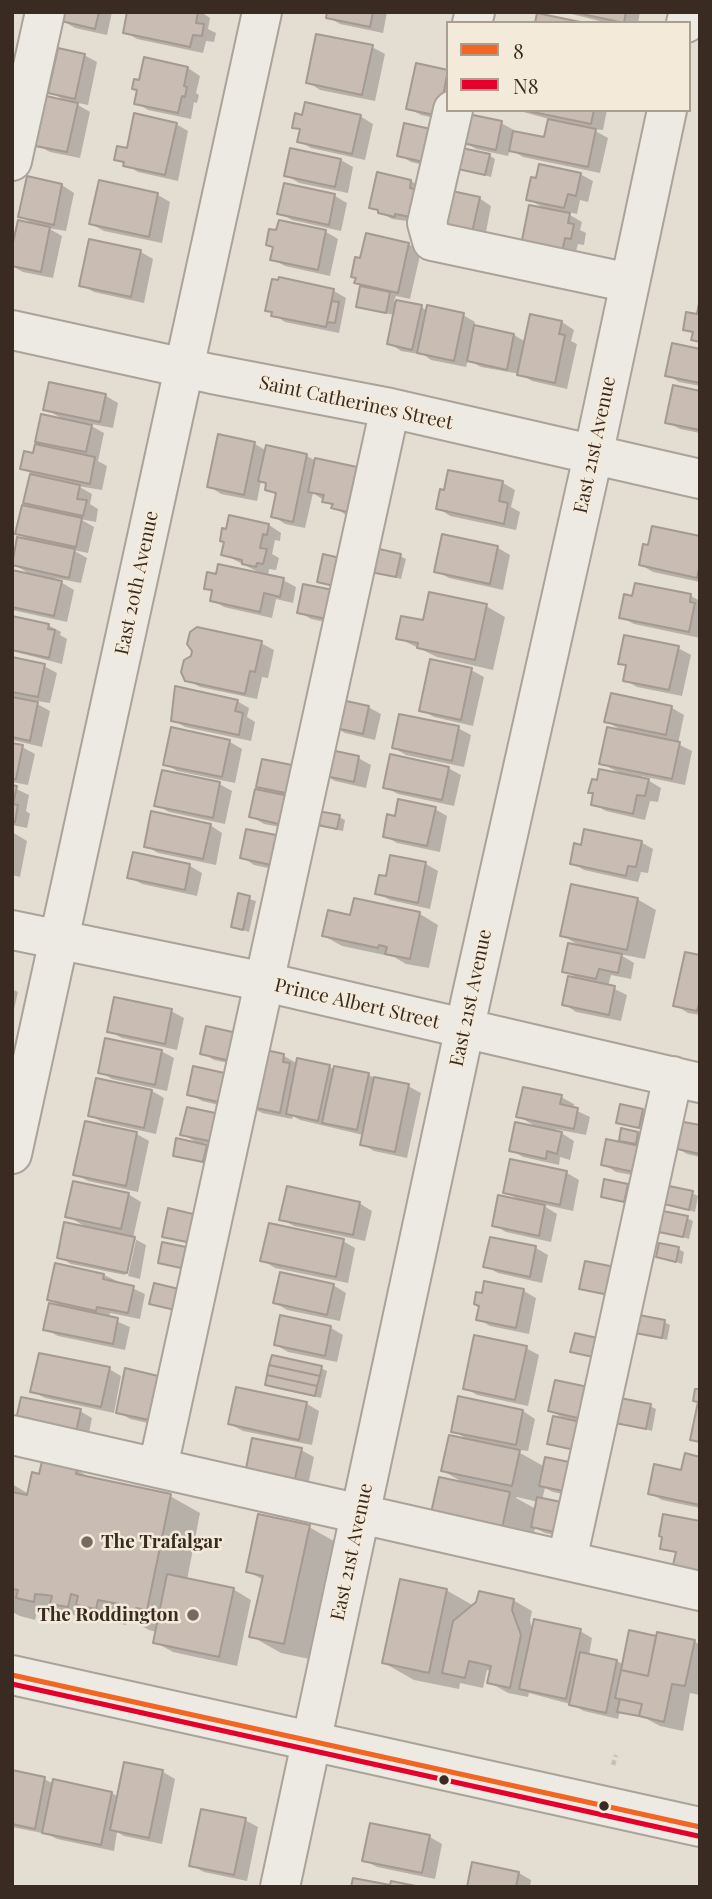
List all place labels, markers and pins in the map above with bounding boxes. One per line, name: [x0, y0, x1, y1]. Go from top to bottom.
place label: The Trafalgar: [101, 1531, 222, 1553]
marker: The Trafalgar: [79, 1534, 95, 1550]
place label: The Roddington: [37, 1604, 179, 1626]
marker: The Roddington: [185, 1607, 201, 1623]
unlabelled marker: [437, 1773, 451, 1787]
unlabelled marker: [597, 1799, 611, 1813]

